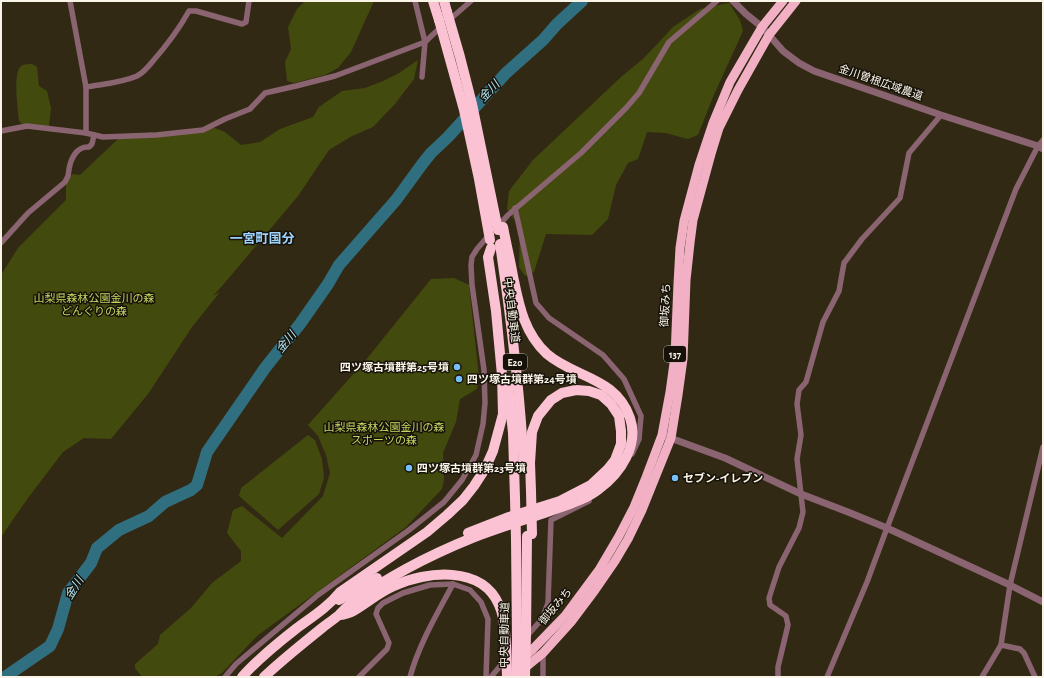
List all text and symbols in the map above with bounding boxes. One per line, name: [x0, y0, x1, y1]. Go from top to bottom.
street label: 金川曽根広域農道: [837, 62, 925, 102]
water label: 金川: [476, 76, 503, 104]
district label: 一宮町国分: [229, 231, 295, 246]
street label: 中央自動車道: [502, 277, 522, 343]
street label: 御坂みち: [658, 283, 672, 328]
park label: 山梨県森林公園金川の森 どんぐりの森: [34, 292, 155, 317]
water label: 金川: [273, 327, 299, 355]
road number: 137: [664, 346, 686, 362]
road number: E20: [503, 354, 527, 370]
place label: 四ツ塚古墳群第25号墳: [340, 361, 449, 373]
marker: 四ツ塚古墳群第25号墳: [452, 362, 462, 372]
place label: 四ツ塚古墳群第24号墳: [467, 373, 577, 385]
marker: 四ツ塚古墳群第24号墳: [454, 374, 464, 384]
park label: 山梨県森林公園金川の森 スポーツの森: [324, 421, 445, 446]
place label: 四ツ塚古墳群第23号墳: [417, 462, 526, 474]
marker: 四ツ塚古墳群第23号墳: [404, 463, 414, 473]
place label: セブン-イレブン: [683, 472, 763, 484]
marker: セブン-イレブン: [670, 473, 680, 483]
water label: 金川: [62, 572, 87, 601]
street label: 御坂みち: [536, 585, 574, 627]
street label: 中央自動車道: [497, 602, 511, 668]

